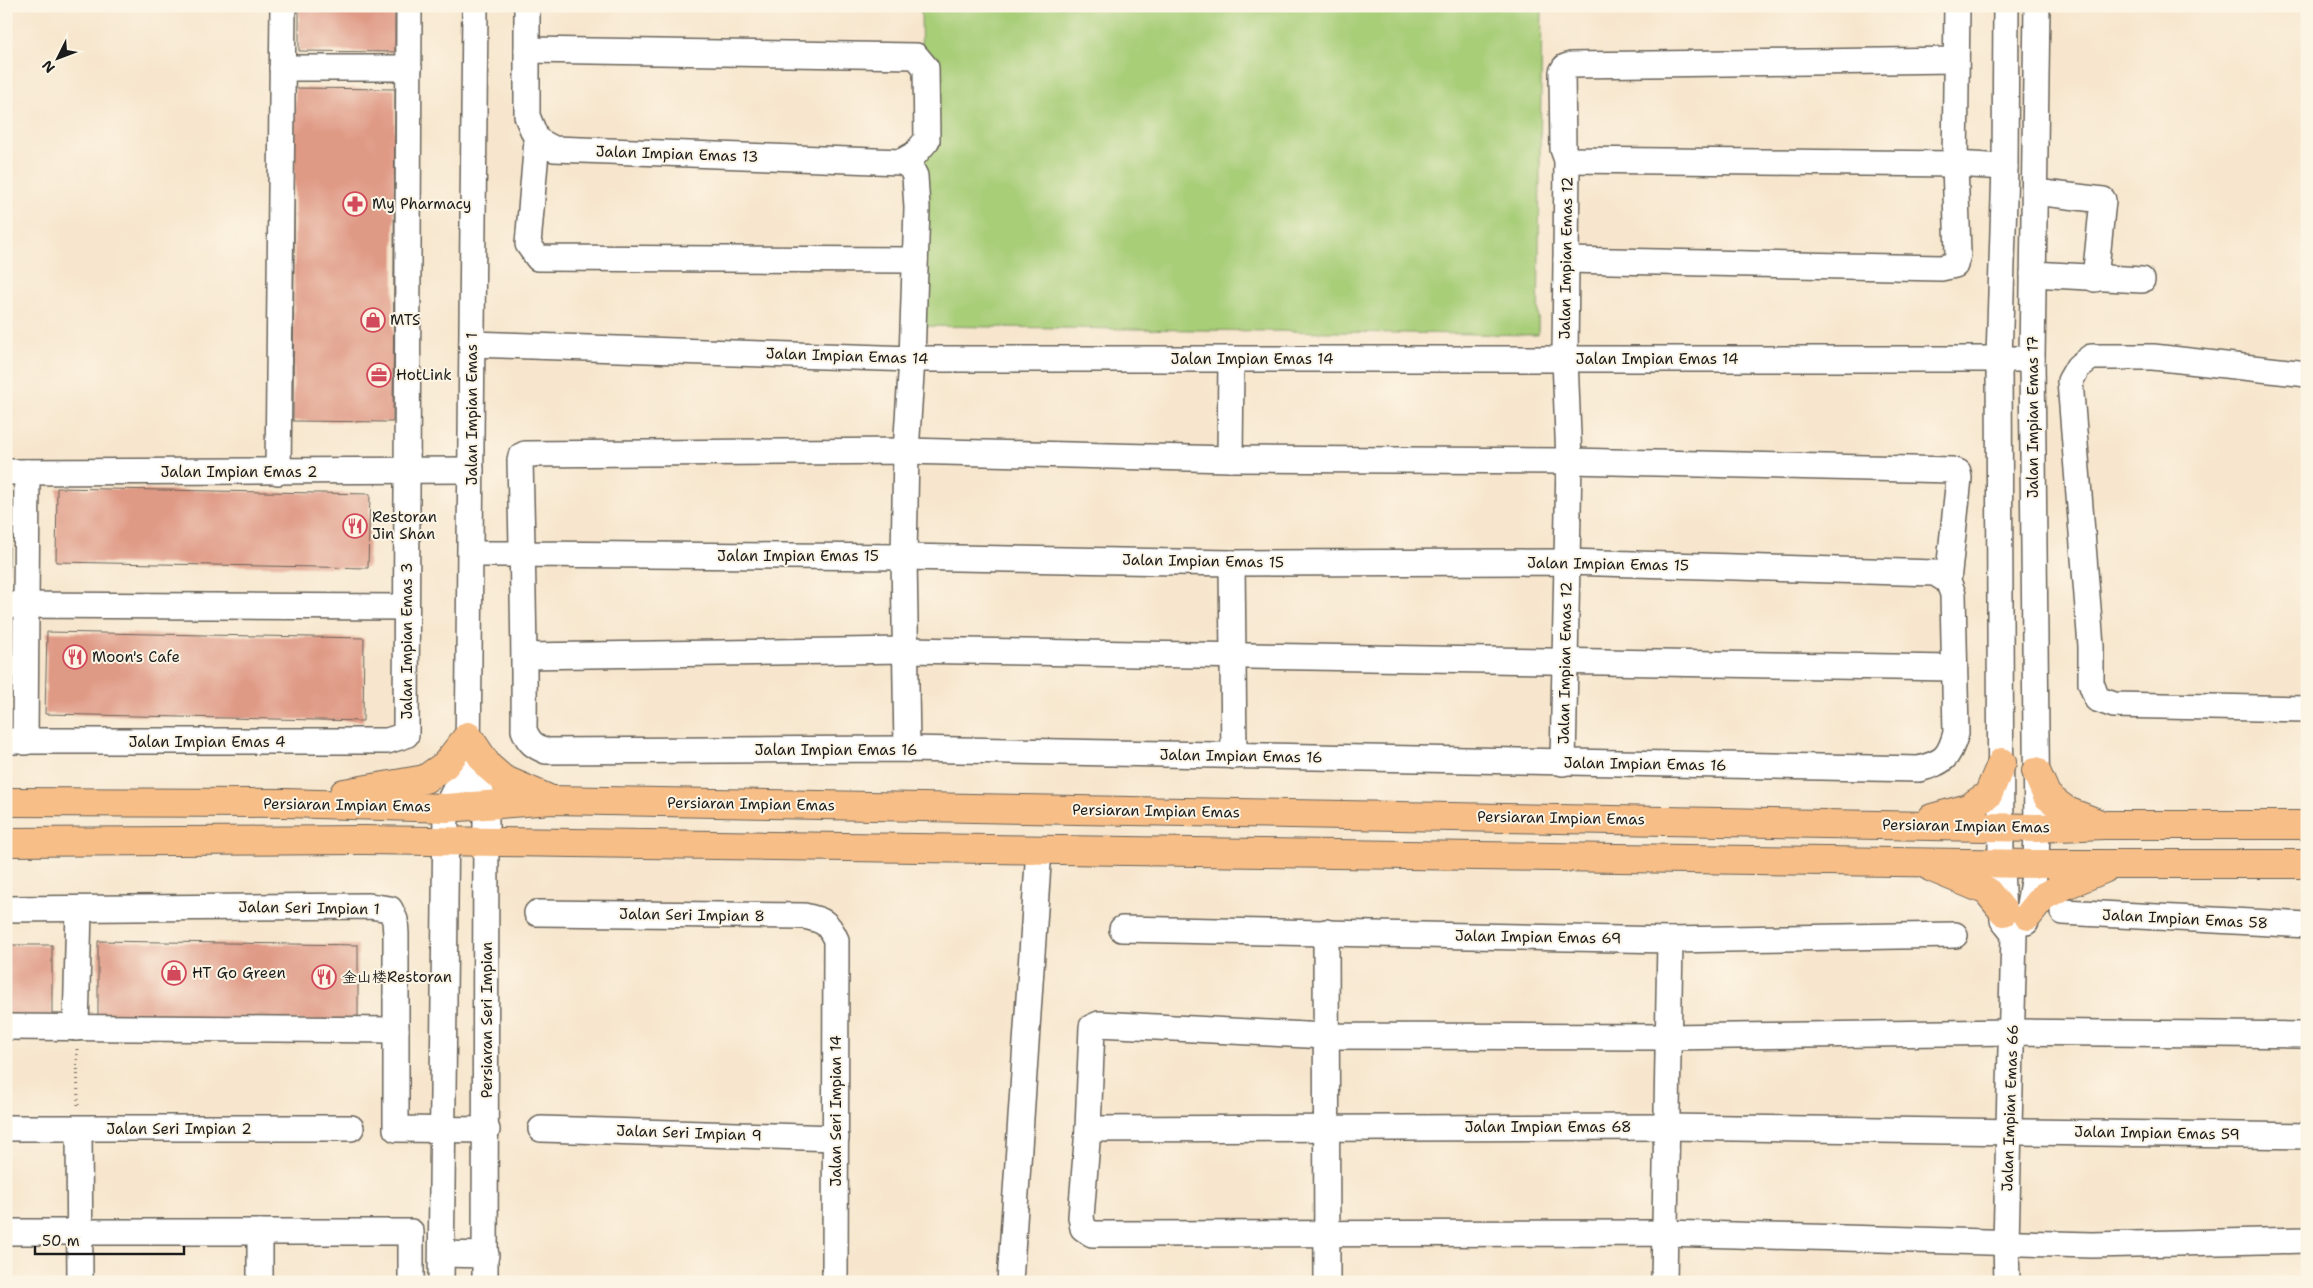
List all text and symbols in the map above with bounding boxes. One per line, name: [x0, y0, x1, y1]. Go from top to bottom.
north arrow: [32, 32, 82, 82]
text: N: [38, 57, 59, 77]
street label: Jalan Impian Emas 13: [595, 141, 759, 167]
street label: Jalan Impian Emas 12: [1555, 176, 1577, 340]
pharmacy icon: My Pharmacy: [342, 191, 368, 217]
place label: My Pharmacy: [372, 194, 471, 214]
shop icon: MTS: [360, 307, 386, 333]
place label: MTS: [390, 310, 420, 330]
street label: Jalan Impian Emas 1: [462, 333, 482, 485]
street label: Jalan Impian Emas 17: [2023, 336, 2043, 498]
street label: Jalan Impian Emas 14: [765, 343, 929, 369]
street label: Jalan Impian Emas 14: [1171, 349, 1333, 369]
street label: Jalan Impian Emas 14: [1576, 349, 1738, 369]
office icon: HotLink: [366, 362, 392, 388]
place label: HotLink: [396, 365, 452, 385]
street label: Jalan Impian Emas 2: [160, 462, 318, 482]
place label: Restoran Jin Shan: [372, 507, 437, 544]
restaurant icon: Restoran Jin Shan: [342, 513, 368, 539]
street label: Jalan Impian Emas 15: [717, 546, 879, 566]
street label: Jalan Impian Emas 15: [1122, 550, 1284, 572]
street label: Jalan Impian Emas 15: [1527, 553, 1689, 575]
street label: Jalan Impian Emas 3: [397, 562, 417, 720]
street label: Jalan Impian Emas 12: [1554, 581, 1576, 745]
restaurant icon: Moon's Cafe: [62, 644, 88, 670]
place label: Moon's Cafe: [92, 647, 180, 667]
street label: Jalan Impian Emas 4: [128, 732, 286, 752]
street label: Jalan Impian Emas 16: [755, 740, 917, 760]
street label: Jalan Impian Emas 16: [1159, 745, 1323, 767]
street label: Jalan Impian Emas 16: [1563, 753, 1727, 775]
street label: Persiaran Impian Emas: [667, 793, 835, 815]
street label: Persiaran Impian Emas: [263, 794, 431, 816]
street label: Persiaran Impian Emas: [1072, 800, 1240, 822]
street label: Persiaran Impian Emas: [1477, 807, 1645, 829]
street label: Persiaran Impian Emas: [1882, 815, 2050, 837]
street label: Jalan Seri Impian 1: [238, 897, 380, 919]
street label: Jalan Seri Impian 8: [619, 904, 765, 926]
street label: Jalan Impian Emas 58: [2102, 905, 2268, 933]
street label: Jalan Impian Emas 69: [1455, 926, 1621, 948]
street label: Persiaran Seri Impian: [477, 942, 497, 1098]
shop icon: HT Go Green: [161, 960, 187, 986]
place label: HT Go Green: [192, 963, 286, 983]
restaurant icon: 金山楼Restoran: [311, 964, 337, 990]
place label: 金山楼Restoran: [342, 967, 452, 987]
street label: Jalan Impian Emas 66: [1997, 1024, 2023, 1192]
street label: Jalan Seri Impian 14: [826, 1035, 846, 1187]
street label: Jalan Impian Emas 68: [1464, 1117, 1632, 1137]
street label: Jalan Seri Impian 2: [106, 1119, 252, 1139]
street label: Jalan Seri Impian 9: [616, 1120, 762, 1146]
street label: Jalan Impian Emas 59: [2074, 1122, 2240, 1144]
scale bar: [35, 1223, 184, 1255]
text: 50 m: [42, 1231, 80, 1251]

